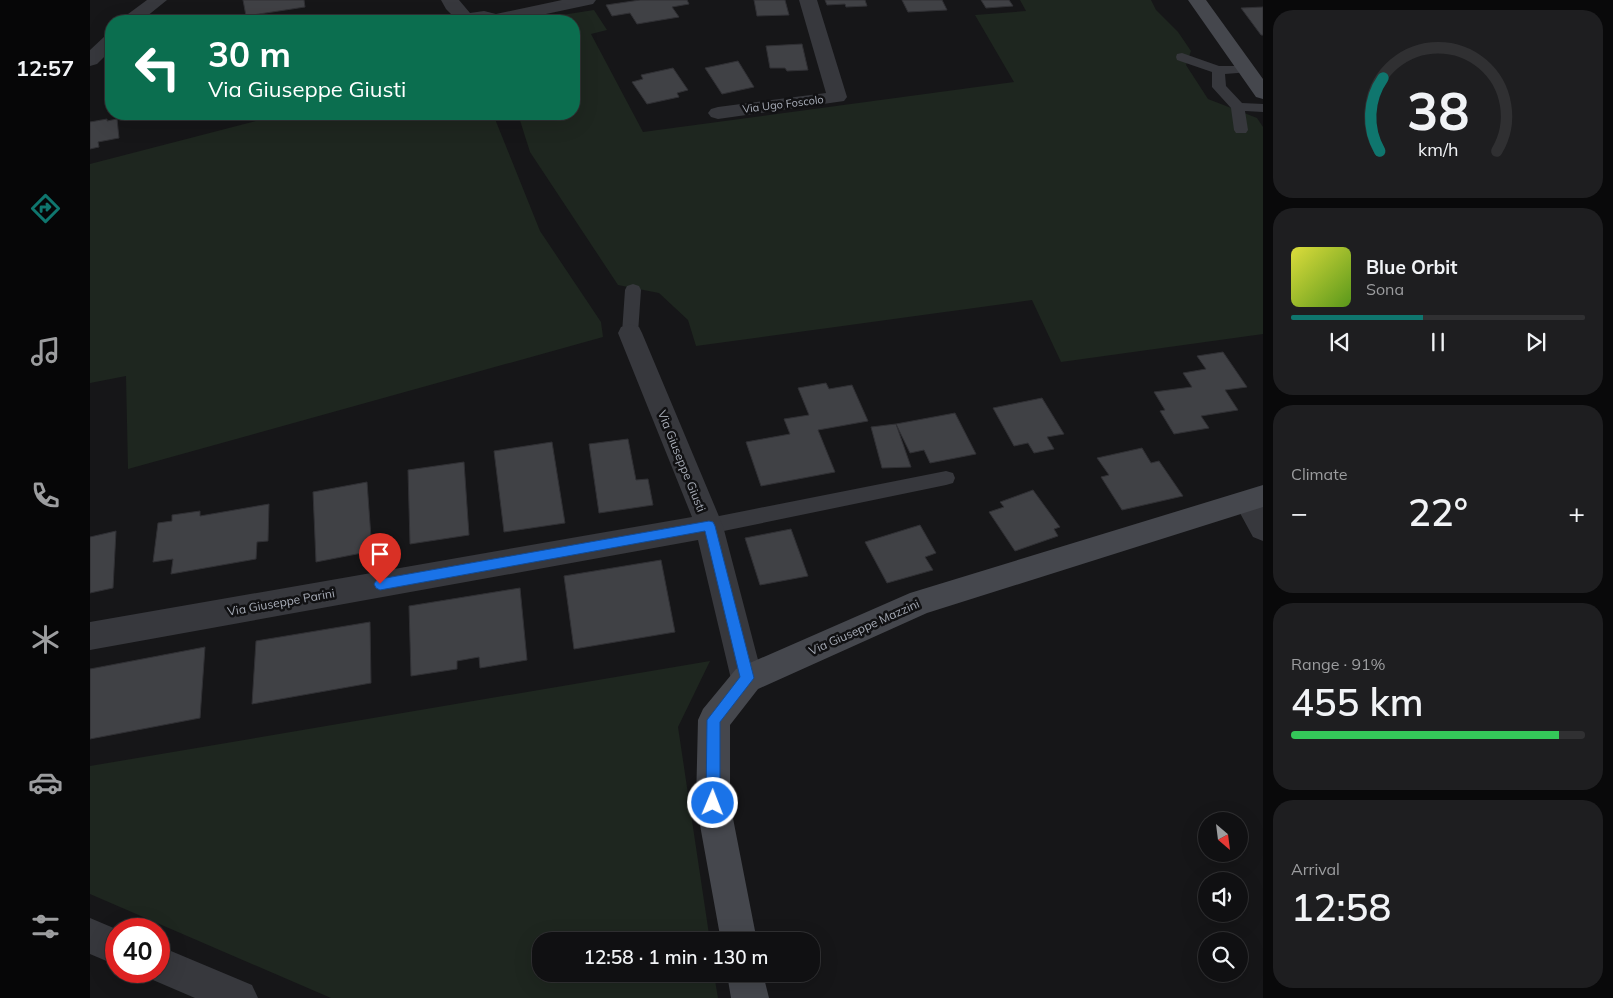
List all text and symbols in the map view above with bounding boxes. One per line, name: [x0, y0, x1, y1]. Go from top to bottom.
text: 30 m: [208, 32, 291, 76]
icon: left: [125, 35, 190, 100]
text: 12:57: [16, 54, 74, 82]
text: Via Giuseppe Giusti: [208, 75, 406, 103]
text: 38: [1407, 78, 1469, 143]
street label: Via Ugo Foscolo: [742, 92, 824, 116]
text: km/h: [1418, 138, 1458, 160]
icon: directions: [28, 191, 63, 226]
text: Blue Orbit: [1366, 255, 1457, 279]
text: Sona: [1366, 279, 1404, 299]
icon: previous: [1326, 328, 1354, 356]
icon: pause: [1424, 328, 1452, 356]
icon: next: [1522, 328, 1550, 356]
icon: music: [28, 334, 63, 369]
street label: Via Giuseppe Giusti: [655, 408, 709, 514]
text: Climate: [1291, 464, 1347, 484]
icon: phone: [28, 478, 63, 513]
text: 22°: [1408, 488, 1468, 536]
text: −: [1291, 495, 1308, 530]
text: +: [1568, 495, 1585, 530]
pin: [359, 533, 401, 584]
icon: arrive: [366, 540, 394, 568]
street label: Via Giuseppe Parini: [226, 585, 336, 619]
street label: Via Giuseppe Mazzini: [806, 596, 922, 658]
icon: climate: [28, 622, 63, 657]
text: Range · 91%: [1291, 654, 1386, 674]
text: 455 km: [1291, 678, 1424, 726]
icon: car: [28, 765, 63, 800]
position arrow: [686, 776, 738, 828]
north arrow: [1198, 812, 1248, 862]
map controls: [1198, 812, 1248, 982]
text: Arrival: [1291, 859, 1340, 879]
button: sound: [1198, 872, 1248, 922]
text: 12:58: [1291, 883, 1391, 931]
icon: filters: [28, 909, 63, 944]
speed limit sign: 40: [105, 918, 170, 983]
button: search: [1198, 932, 1248, 982]
text: 12:58 · 1 min · 130 m: [583, 945, 769, 969]

